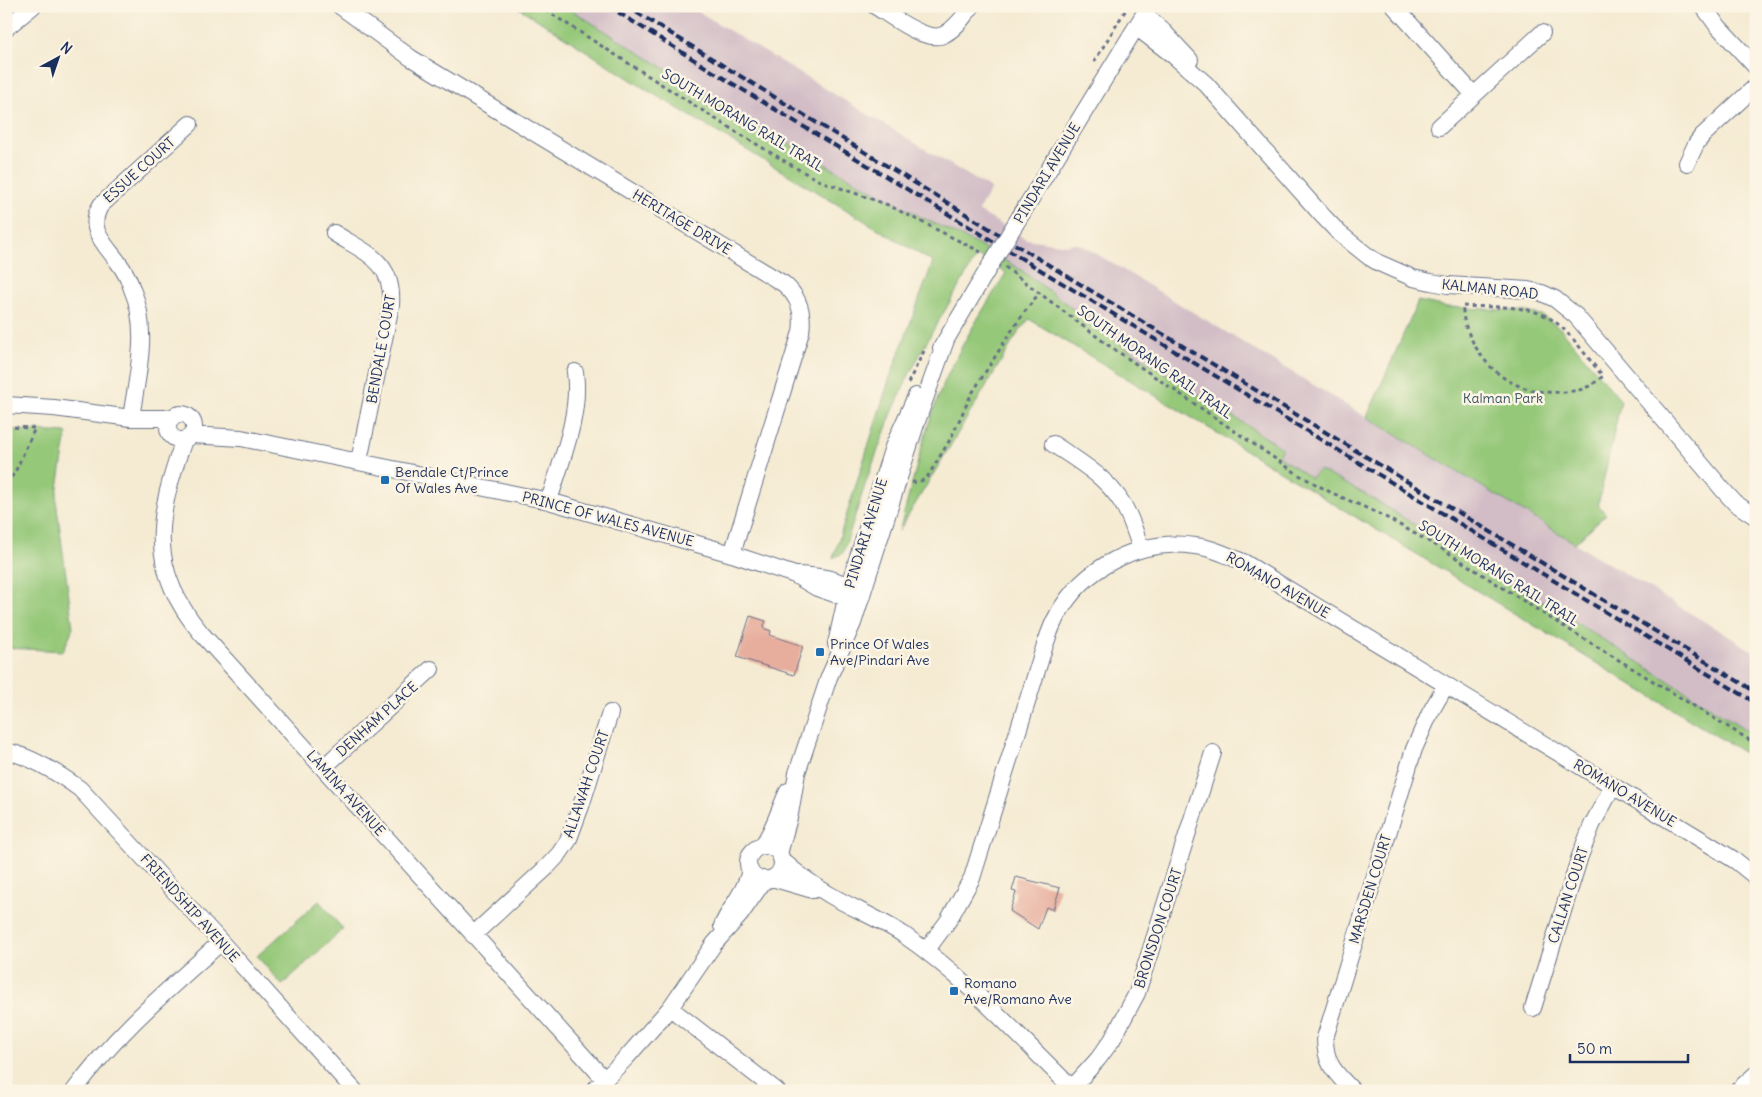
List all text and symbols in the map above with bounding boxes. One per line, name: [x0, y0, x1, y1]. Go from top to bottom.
north arrow: [32, 32, 82, 82]
text: N: [57, 38, 76, 58]
street label: SOUTH MORANG RAIL TRAIL: [659, 64, 828, 176]
street label: PINDARI AVENUE: [1010, 119, 1084, 227]
street label: ESSUE COURT: [100, 133, 178, 207]
street label: HERITAGE DRIVE: [629, 185, 735, 259]
street label: KALMAN ROAD: [1441, 275, 1539, 303]
street label: BENDALE COURT: [363, 293, 399, 405]
street label: SOUTH MORANG RAIL TRAIL: [1074, 301, 1237, 423]
park label: Kalman Park: [1463, 389, 1543, 407]
place label: Bendale Ct/Prince Of Wales Ave: [395, 463, 509, 497]
marker: Bendale Ct/Prince Of Wales Ave: [379, 474, 391, 486]
street label: PINDARI AVENUE: [841, 476, 891, 590]
street label: PRINCE OF WALES AVENUE: [520, 487, 696, 551]
street label: SOUTH MORANG RAIL TRAIL: [1415, 516, 1583, 630]
street label: ROMANO AVENUE: [1223, 548, 1333, 622]
place label: Prince Of Wales Ave/Pindari Ave: [830, 635, 930, 669]
marker: Prince Of Wales Ave/Pindari Ave: [814, 646, 826, 658]
street label: DENHAM PLACE: [332, 678, 422, 760]
street label: ALLAWAH COURT: [559, 728, 613, 840]
street label: LAMINA AVENUE: [303, 746, 389, 840]
street label: ROMANO AVENUE: [1570, 755, 1680, 831]
street label: MARSDEN COURT: [1345, 832, 1395, 946]
street label: CALLAN COURT: [1544, 844, 1592, 946]
street label: FRIENDSHIP AVENUE: [137, 850, 243, 966]
street label: BRONSDON COURT: [1130, 866, 1186, 990]
place label: Romano Ave/Romano Ave: [964, 974, 1072, 1008]
marker: Romano Ave/Romano Ave: [948, 985, 960, 997]
scale bar: [1570, 1032, 1687, 1064]
text: 50 m: [1577, 1039, 1612, 1058]

